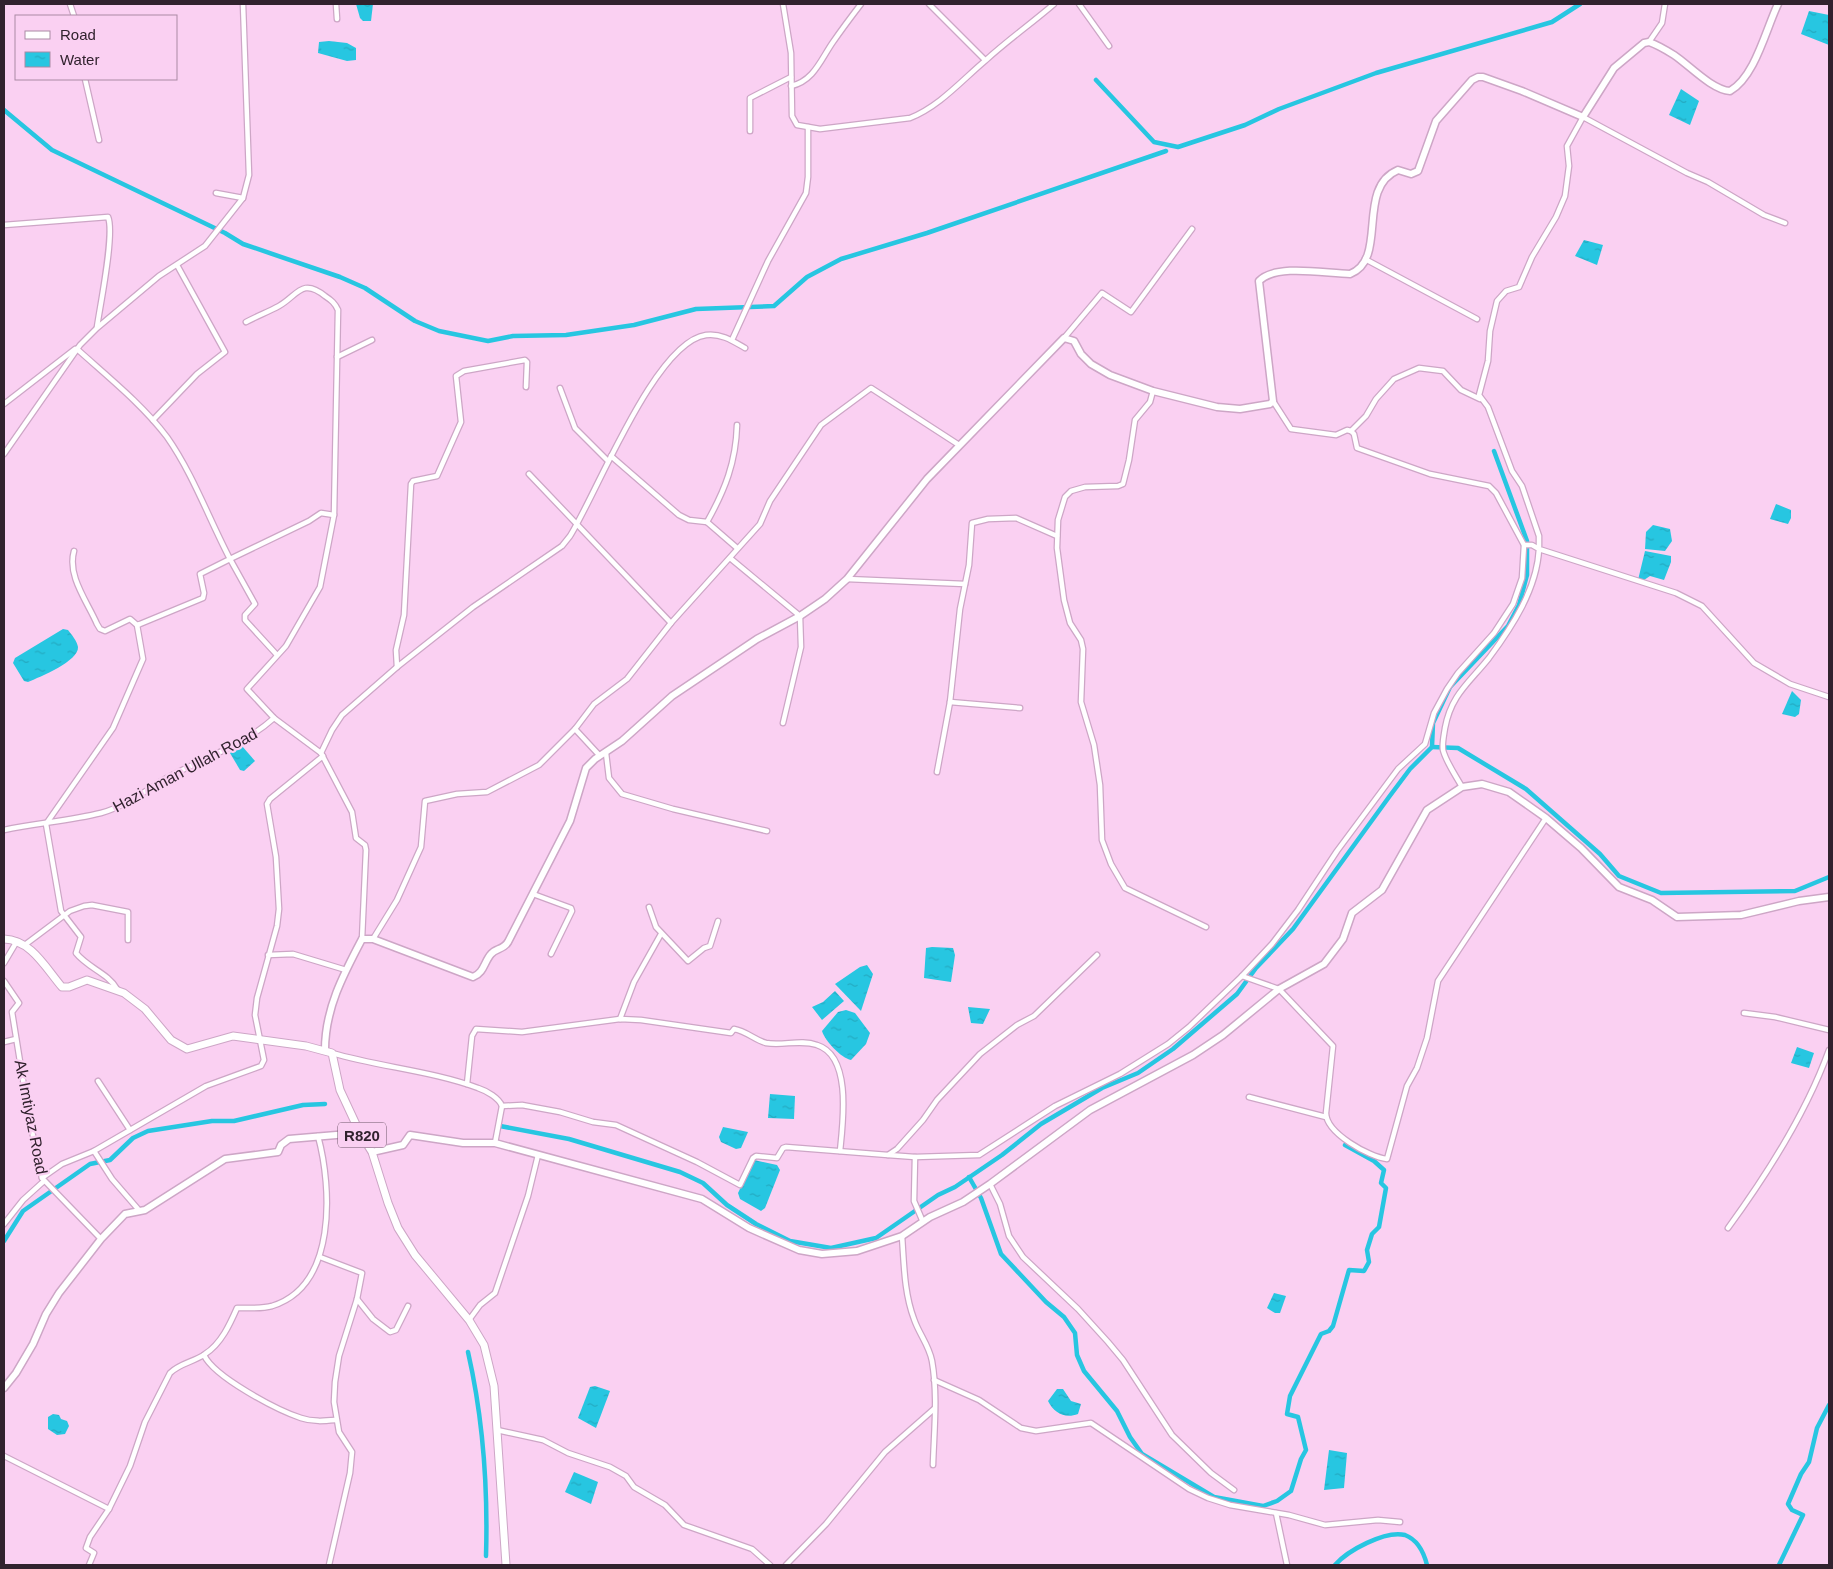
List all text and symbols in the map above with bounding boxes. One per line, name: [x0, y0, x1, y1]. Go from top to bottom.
legend: [15, 15, 178, 80]
text: Road: [60, 26, 96, 43]
text: Water: [60, 51, 99, 68]
street label: Hazi Aman Ullah Road: [110, 725, 260, 815]
street label: Ak Imtiyaz Road: [12, 1058, 50, 1176]
road number: R820: [338, 1122, 386, 1148]

